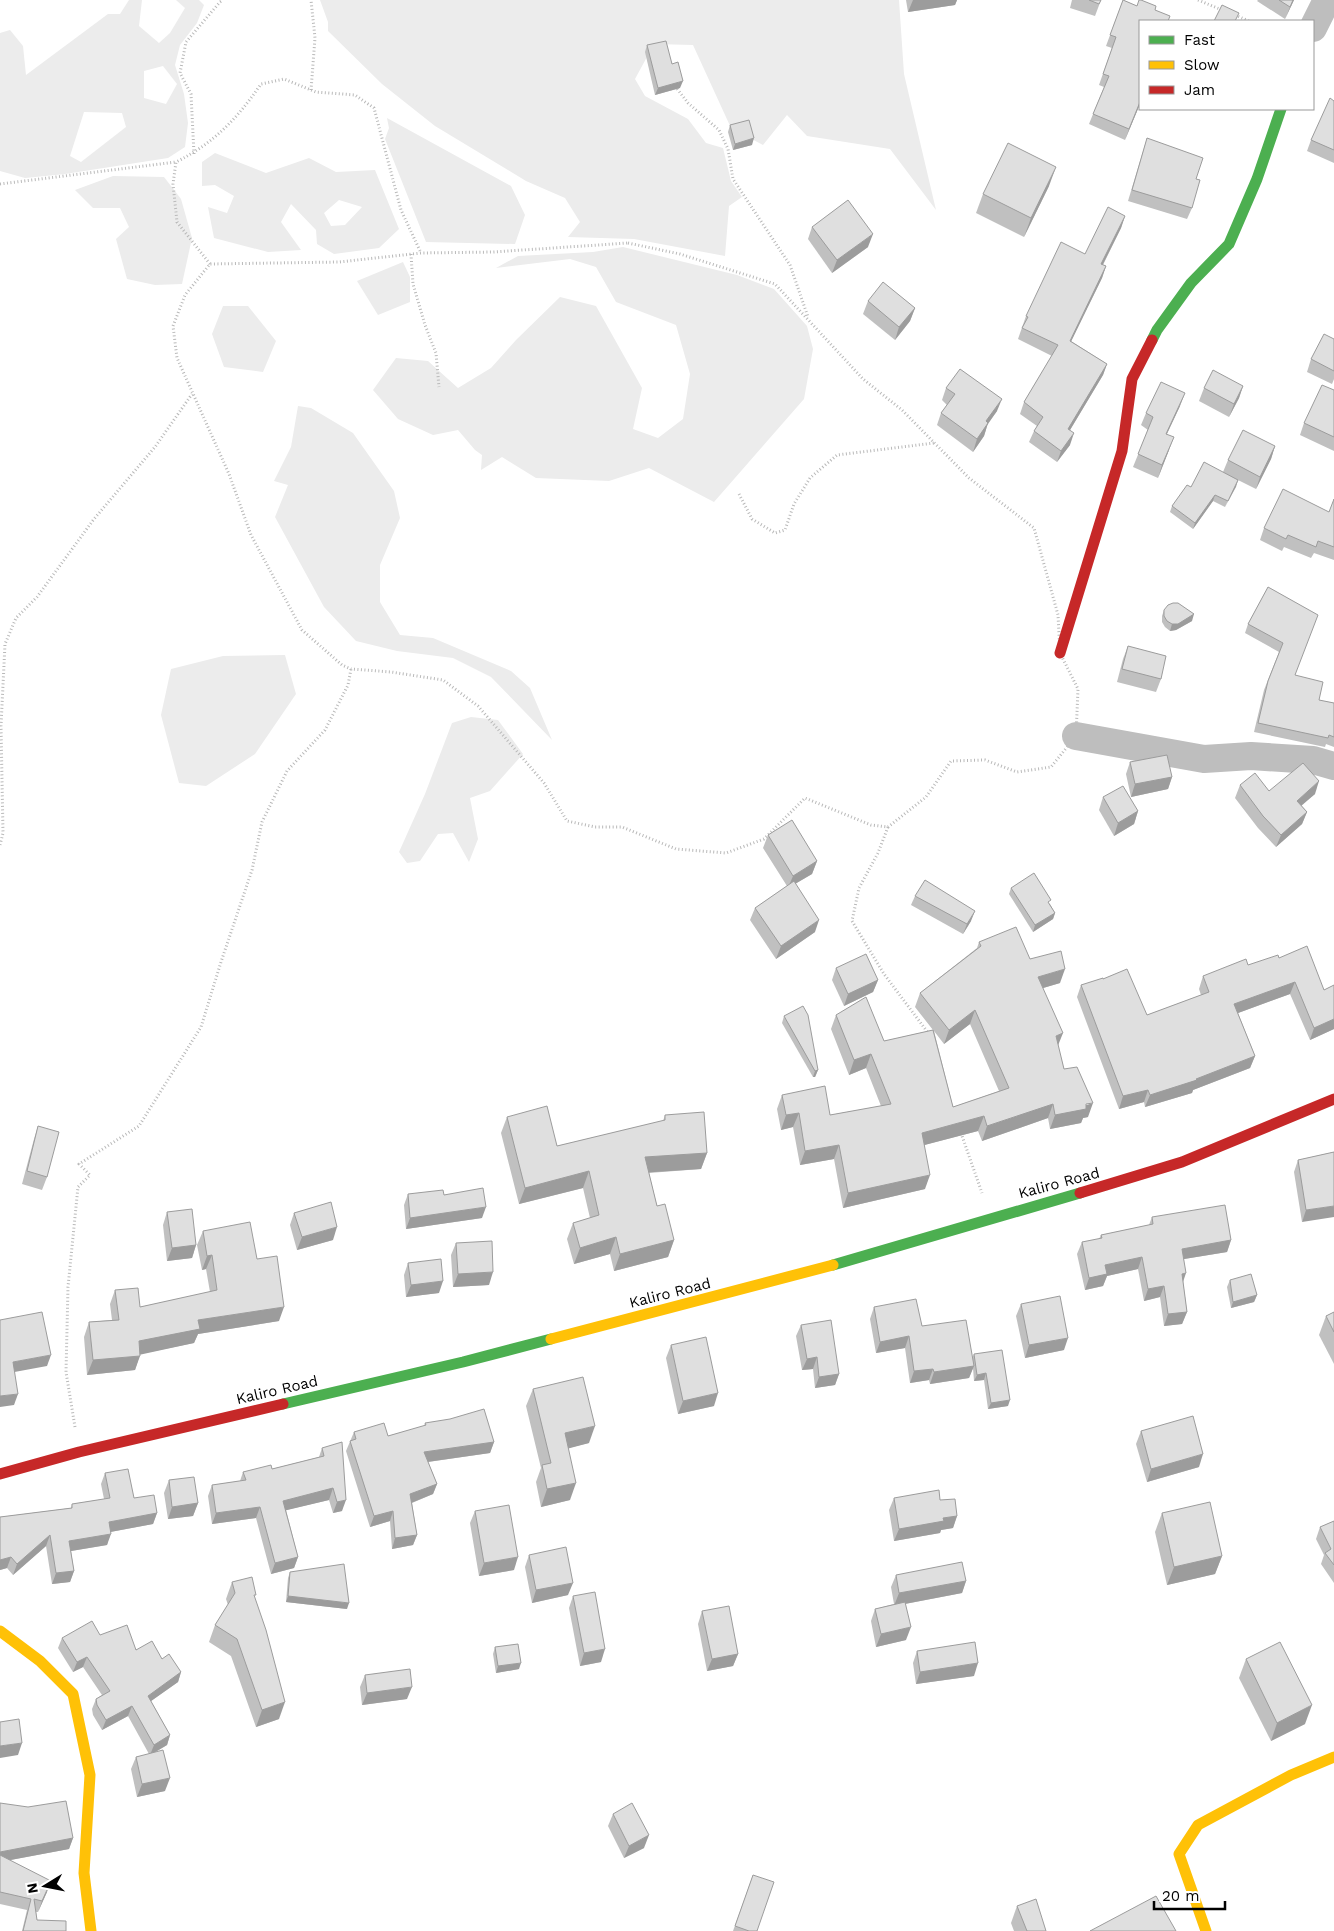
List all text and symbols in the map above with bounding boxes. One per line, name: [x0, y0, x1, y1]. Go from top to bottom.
legend: [1139, 20, 1314, 110]
text: Fast: [1184, 31, 1216, 49]
text: Slow: [1184, 56, 1220, 74]
text: Jam: [1184, 81, 1215, 99]
street label: Kaliro Road: [1016, 1164, 1102, 1202]
street label: Kaliro Road: [627, 1274, 713, 1312]
street label: Kaliro Road: [234, 1372, 320, 1408]
north arrow: [20, 1861, 70, 1911]
scale bar: [1154, 1878, 1225, 1910]
text: N: [23, 1882, 41, 1895]
text: 20 m: [1162, 1887, 1200, 1905]

